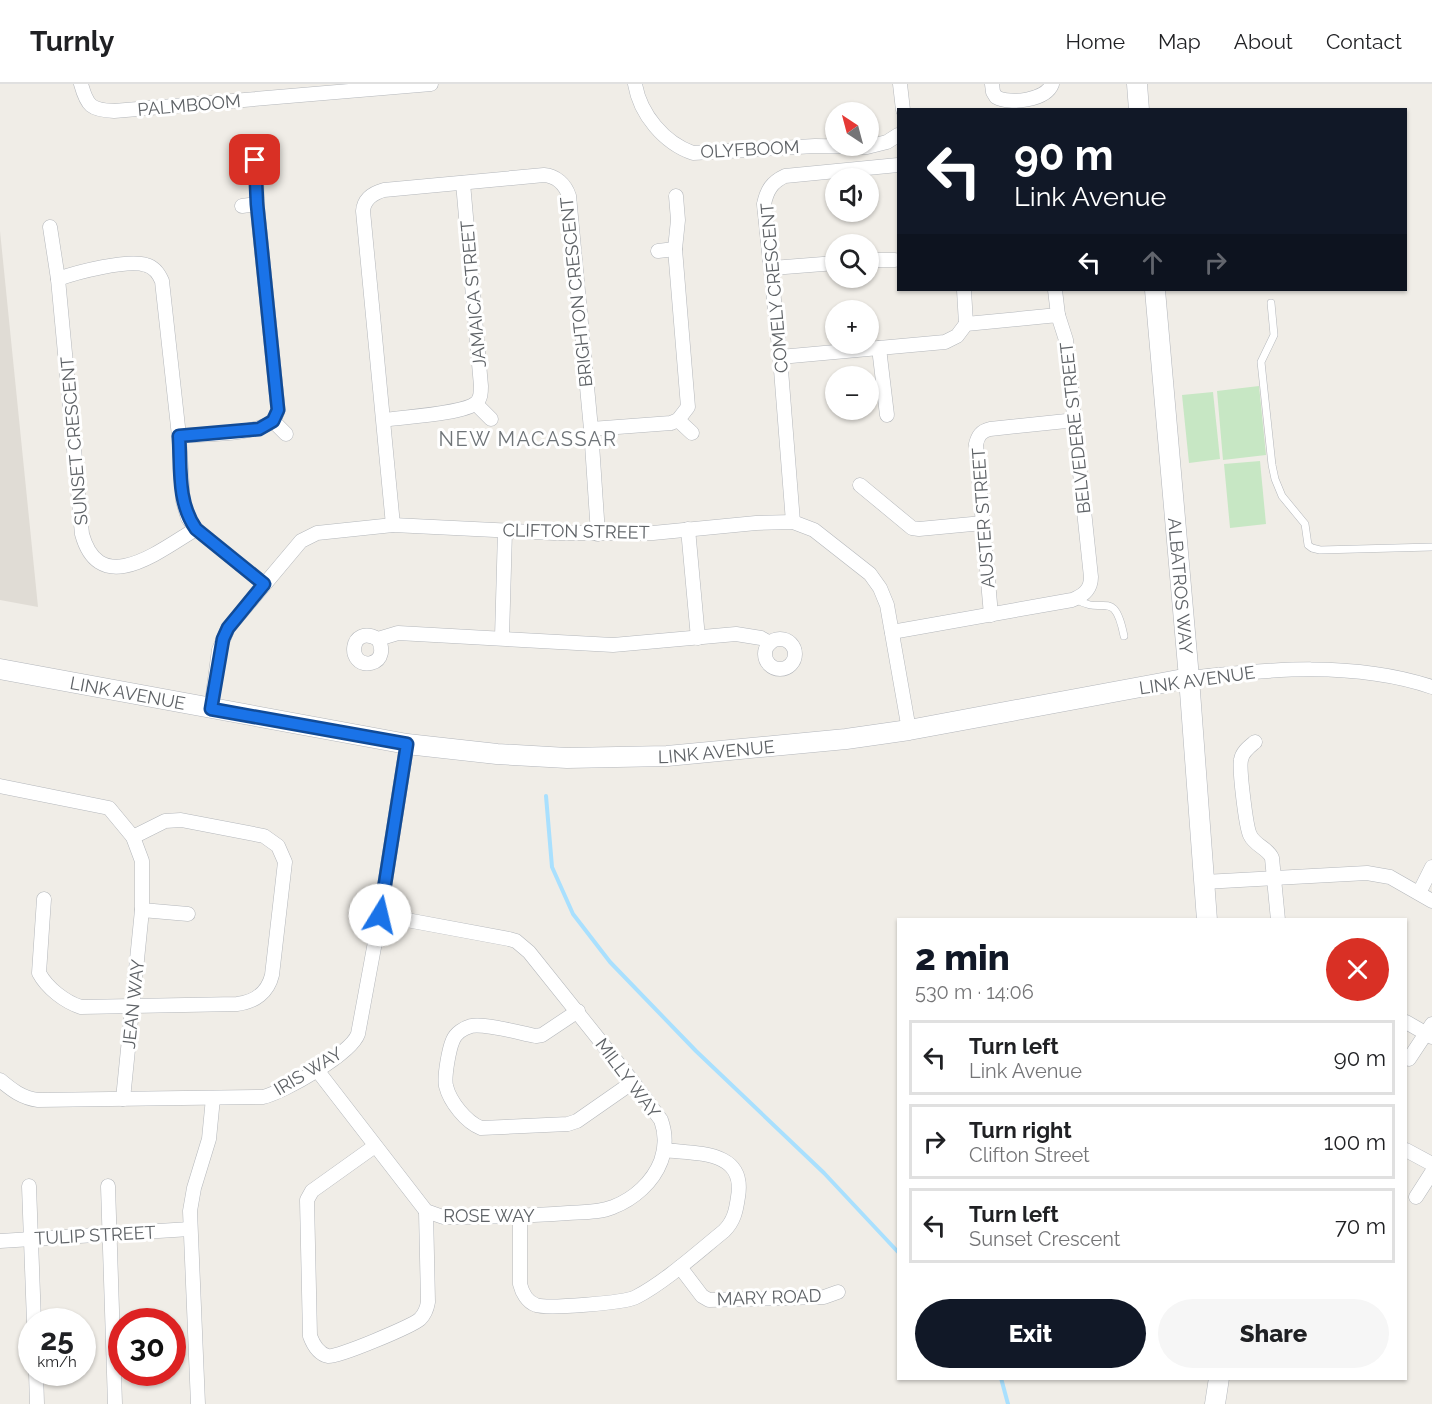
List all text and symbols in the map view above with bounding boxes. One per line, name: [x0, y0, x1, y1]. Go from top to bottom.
text: Turnly: [30, 25, 114, 58]
text: Home: [1066, 29, 1125, 54]
text: Map: [1158, 29, 1201, 54]
text: About: [1234, 29, 1293, 54]
text: Contact: [1326, 29, 1402, 54]
street label: PALMBOOM: [136, 90, 242, 120]
north arrow: [825, 102, 879, 156]
map controls: [825, 102, 879, 420]
text: 90 m: [1014, 131, 1114, 180]
icon: left: [915, 132, 993, 210]
pin: [229, 134, 280, 185]
street label: OLYFBOOM: [700, 136, 800, 162]
icon: arrive: [238, 143, 271, 176]
button: sound: [825, 168, 879, 222]
text: Link Avenue: [1014, 181, 1166, 212]
street label: BRIGHTON CRESCENT: [556, 196, 596, 388]
street label: COMELY CRESCENT: [756, 202, 792, 374]
street label: JAMAICA STREET: [456, 219, 490, 369]
button: search: [825, 234, 879, 288]
icon: left: [1073, 246, 1106, 279]
icon: ahead: [1136, 246, 1169, 279]
icon: right: [1199, 246, 1232, 279]
button: +: [825, 300, 879, 354]
street label: BELVEDERE STREET: [1056, 341, 1094, 515]
street label: SUNSET CRESCENT: [56, 356, 92, 526]
button: −: [825, 366, 879, 420]
district label: NEW MACASSAR: [439, 427, 617, 451]
street label: AUSTER STREET: [968, 447, 998, 589]
street label: ALBATROS WAY: [1164, 517, 1197, 655]
street label: CLIFTON STREET: [502, 519, 650, 543]
street label: LINK AVENUE: [1138, 661, 1256, 699]
street label: LINK AVENUE: [68, 672, 187, 713]
street label: LINK AVENUE: [658, 735, 776, 767]
position arrow: [348, 883, 412, 947]
text: 2 min: [915, 936, 1010, 978]
button: close: [1326, 938, 1389, 1001]
street label: JEAN WAY: [118, 958, 148, 1050]
text: 530 m · 14:06: [915, 980, 1034, 1004]
text: Turn left: [969, 1033, 1059, 1059]
street label: MILLY WAY: [591, 1034, 665, 1122]
icon: left: [918, 1041, 951, 1074]
street label: IRIS WAY: [270, 1042, 346, 1100]
text: 90 m: [1334, 1045, 1386, 1071]
text: Link Avenue: [969, 1059, 1082, 1083]
text: Turn right: [969, 1117, 1072, 1143]
icon: right: [918, 1125, 951, 1158]
text: 100 m: [1324, 1129, 1386, 1155]
text: Clifton Street: [969, 1143, 1090, 1167]
text: Turn left: [969, 1201, 1059, 1227]
street label: ROSE WAY: [443, 1205, 535, 1226]
icon: left: [918, 1209, 951, 1242]
text: 70 m: [1335, 1213, 1386, 1239]
street label: TULIP STREET: [34, 1221, 156, 1249]
text: Sunset Crescent: [969, 1227, 1120, 1251]
street label: MARY ROAD: [716, 1285, 822, 1309]
button: Exit: [915, 1299, 1146, 1368]
button: Share: [1158, 1299, 1389, 1368]
speed limit sign: 30: [108, 1308, 186, 1386]
text: 25: [40, 1322, 74, 1357]
text: km/h: [37, 1353, 77, 1371]

